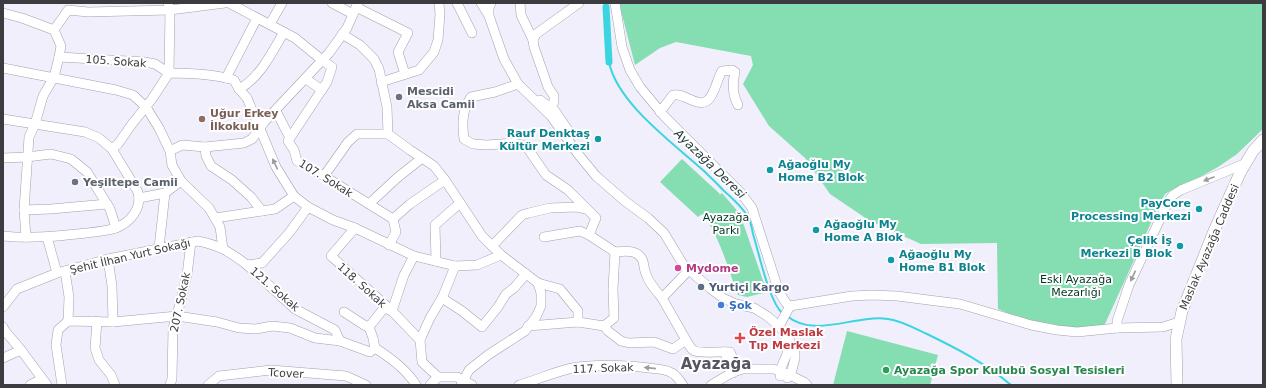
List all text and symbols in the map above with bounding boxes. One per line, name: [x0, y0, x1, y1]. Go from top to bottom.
street label: 105. Sokak: [85, 53, 147, 70]
place label: Mescidi Aksa Camii: [407, 85, 475, 111]
marker: Mescidi Aksa Camii: [394, 92, 404, 102]
place label: Uğur Erkey İlkokulu: [210, 107, 278, 133]
marker: Uğur Erkey İlkokulu: [197, 114, 207, 124]
water label: Ayazağa Deresi: [671, 126, 749, 202]
place label: Rauf Denktaş Kültür Merkezi: [499, 127, 590, 153]
marker: Rauf Denktaş Kültür Merkezi: [593, 134, 603, 144]
street label: 107. Sokak: [296, 157, 356, 200]
one-way arrow: [272, 158, 278, 169]
place label: Ağaoğlu My Home B2 Blok: [778, 158, 865, 184]
marker: Ağaoğlu My Home B2 Blok: [765, 165, 775, 175]
place label: Yeşiltepe Camii: [82, 176, 178, 189]
marker: Yeşiltepe Camii: [70, 177, 80, 187]
one-way arrow: [1202, 177, 1214, 183]
street label: Maslak Ayazağa Caddesi: [1177, 182, 1242, 312]
place label: PayCore Processing Merkezi: [1071, 197, 1191, 223]
marker: PayCore Processing Merkezi: [1194, 204, 1204, 214]
park label: Ayazağa Parkı: [703, 211, 749, 237]
place label: Ağaoğlu My Home A Blok: [824, 218, 904, 244]
marker: Ağaoğlu My Home A Blok: [811, 225, 821, 235]
place label: Çelik İş Merkezi B Blok: [1080, 233, 1173, 260]
street label: Şehit İlhan Yurt Sokağı: [68, 236, 192, 277]
marker: Çelik İş Merkezi B Blok: [1175, 241, 1185, 251]
place label: Ağaoğlu My Home B1 Blok: [899, 248, 986, 274]
marker: Ağaoğlu My Home B1 Blok: [886, 255, 896, 265]
street label: 118. Sokak: [335, 260, 389, 311]
place label: Mydome: [686, 262, 738, 275]
marker: Mydome: [673, 263, 683, 273]
street label: 121. Sokak: [247, 264, 302, 315]
street label: 207. Sokak: [168, 270, 193, 333]
one-way arrow: [1130, 271, 1136, 282]
park label: Eski Ayazağa Mezarlığı: [1040, 273, 1112, 299]
place label: Yurtiçi Kargo: [708, 281, 790, 294]
marker: Yurtiçi Kargo: [696, 282, 706, 292]
place label: Şok: [729, 299, 752, 312]
marker: Şok: [716, 300, 726, 310]
place label: Özel Maslak Tıp Merkezi: [749, 325, 824, 352]
marker: Özel Maslak Tıp Merkezi: [734, 332, 746, 344]
district label: Ayazağa: [681, 355, 751, 373]
street label: 117. Sokak: [572, 361, 634, 376]
place label: Ayazağa Spor Kulubü Sosyal Tesisleri: [894, 364, 1125, 377]
one-way arrow: [644, 365, 656, 371]
marker: Ayazağa Spor Kulubü Sosyal Tesisleri: [881, 365, 891, 375]
street label: Tcover: [267, 366, 304, 381]

